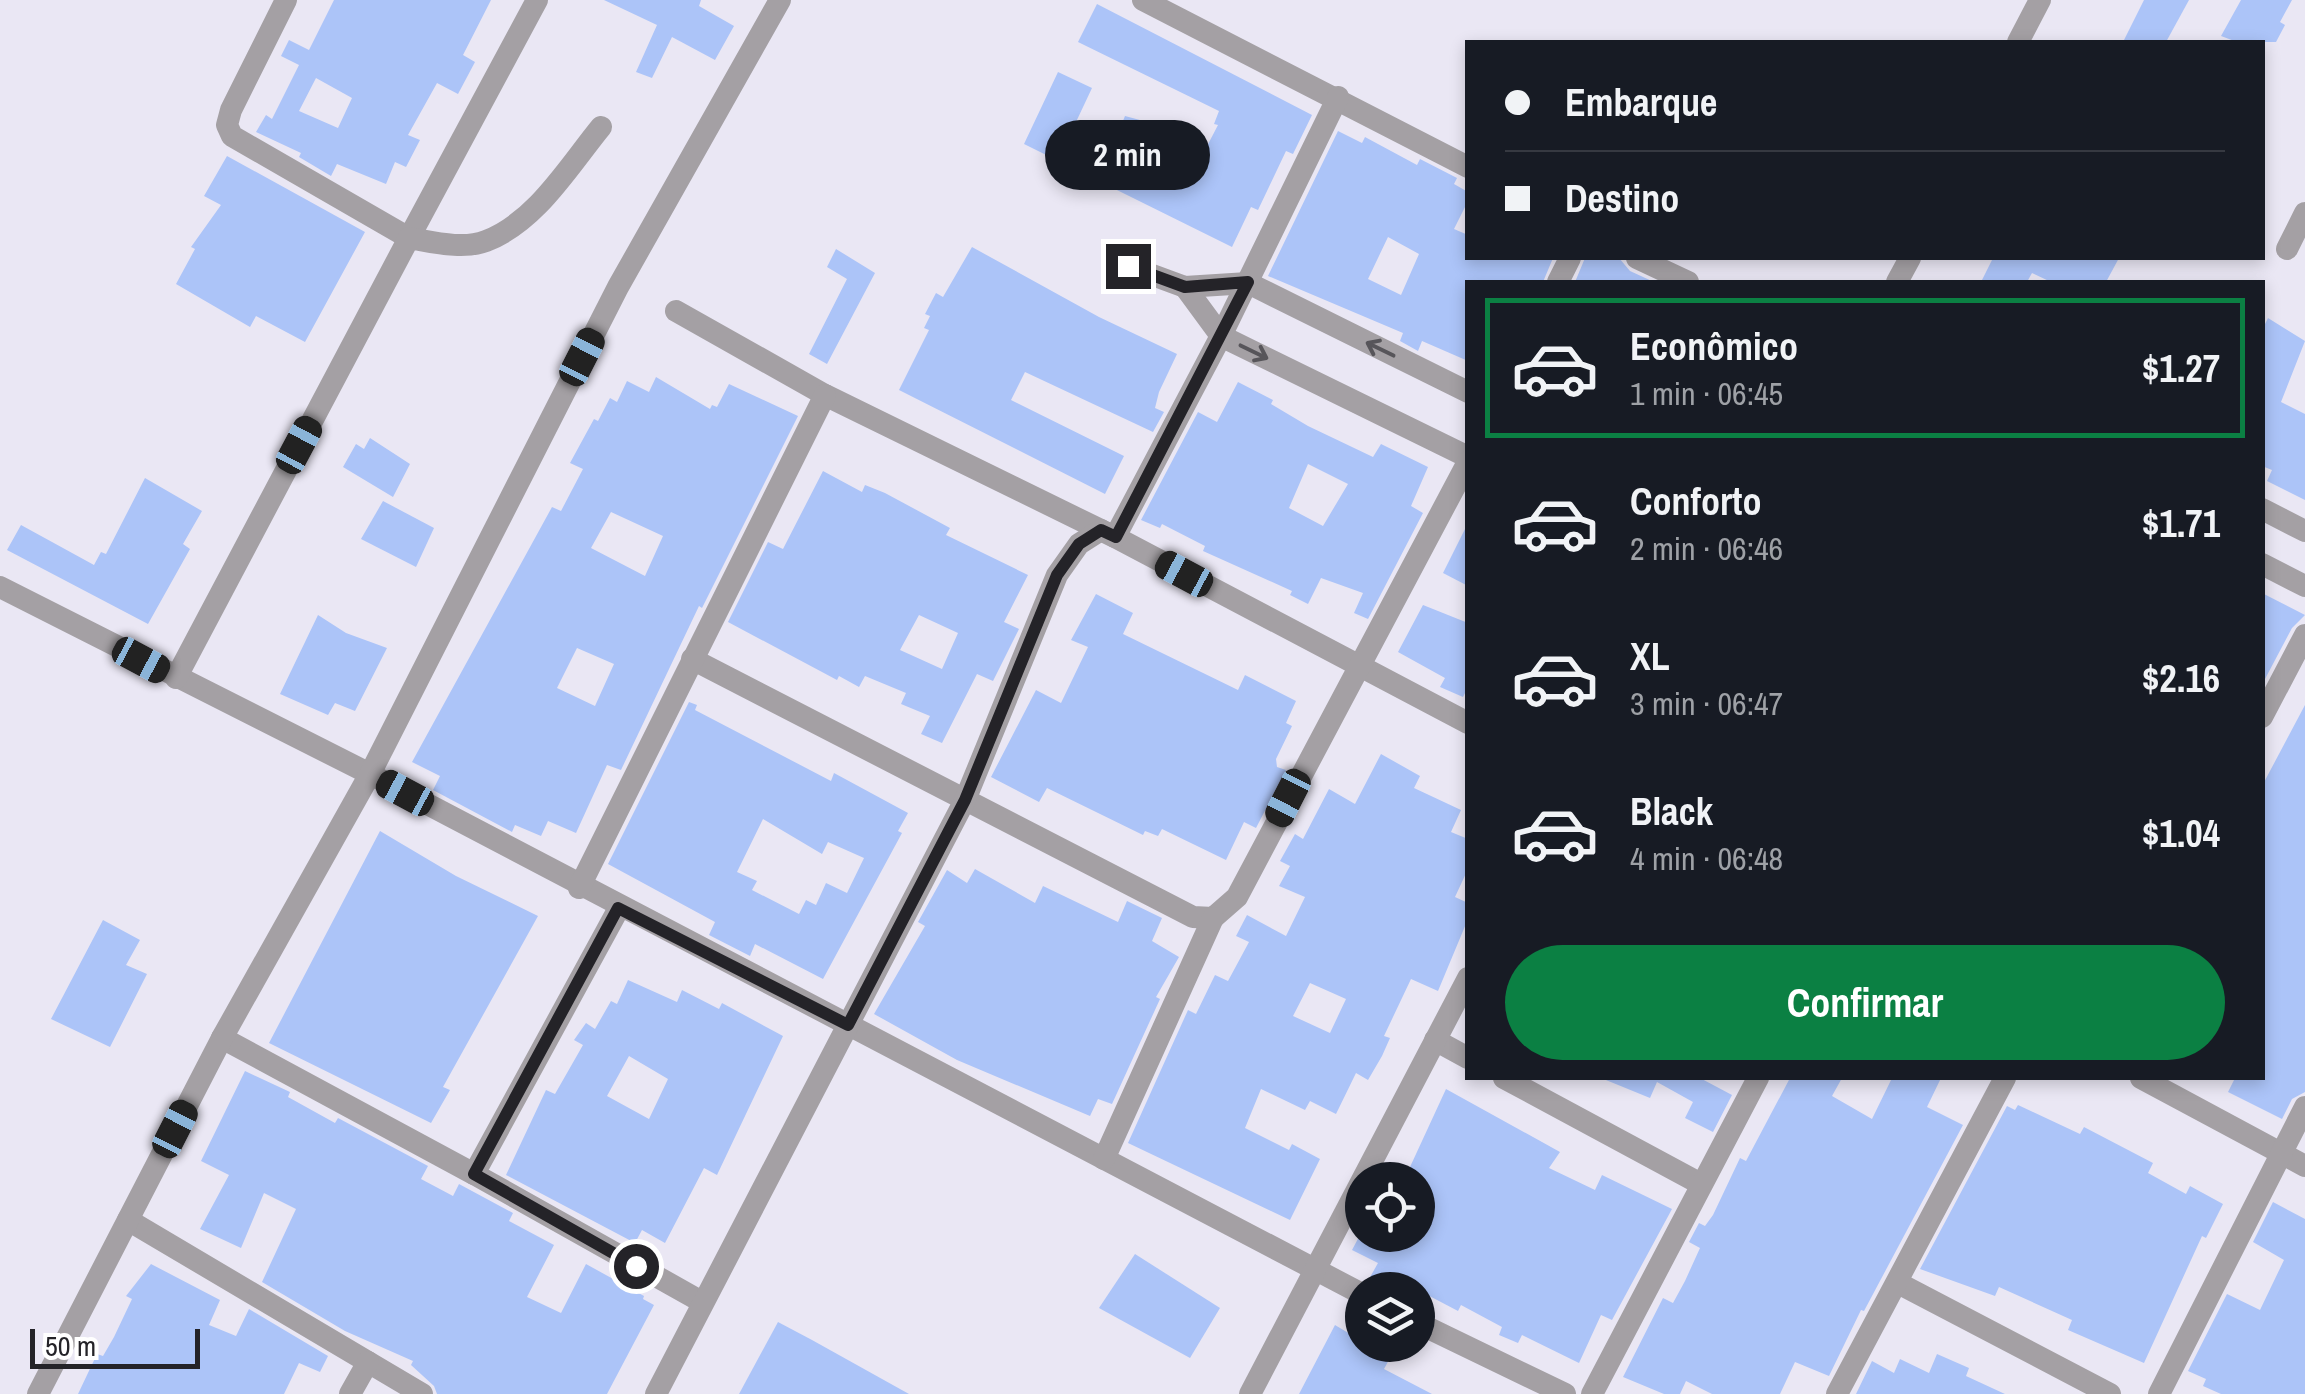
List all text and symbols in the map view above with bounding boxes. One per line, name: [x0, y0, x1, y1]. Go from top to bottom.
text: Embarque: [1565, 77, 1717, 128]
callout: 2 min: [1046, 121, 1210, 191]
text: 2 min: [1093, 133, 1162, 176]
text: Destino: [1565, 173, 1679, 224]
route end: [1106, 244, 1151, 289]
text: Econômico: [1630, 321, 1798, 372]
car: [555, 323, 609, 391]
icon: car: [1510, 323, 1600, 413]
one-way arrow: [1366, 338, 1396, 357]
one-way arrow: [1239, 343, 1268, 362]
text: $1.27: [2142, 343, 2220, 394]
text: 1 min · 06:45: [1630, 372, 1783, 415]
car: [272, 411, 326, 479]
text: Conforto: [1630, 476, 1762, 527]
icon: car: [1510, 478, 1600, 568]
text: $1.71: [2142, 498, 2220, 549]
text: 2 min · 06:46: [1630, 527, 1783, 570]
car: [1150, 547, 1218, 601]
text: XL: [1630, 631, 1670, 682]
car: [107, 633, 175, 687]
icon: car: [1510, 633, 1600, 723]
text: $2.16: [2142, 653, 2220, 704]
text: 3 min · 06:47: [1630, 682, 1783, 725]
car: [1261, 764, 1315, 832]
car: [371, 766, 439, 820]
text: Black: [1630, 786, 1713, 837]
icon: car: [1510, 788, 1600, 878]
text: $1.04: [2142, 808, 2220, 859]
text: 4 min · 06:48: [1630, 837, 1783, 880]
button: Confirmar: [1505, 945, 2225, 1060]
car: [148, 1095, 202, 1163]
map controls: [1345, 1162, 1435, 1362]
button: locate: [1345, 1162, 1435, 1252]
route start: [614, 1244, 659, 1289]
button: layers: [1345, 1272, 1435, 1362]
scale bar: [30, 1324, 200, 1368]
text: 50 m: [45, 1327, 96, 1365]

